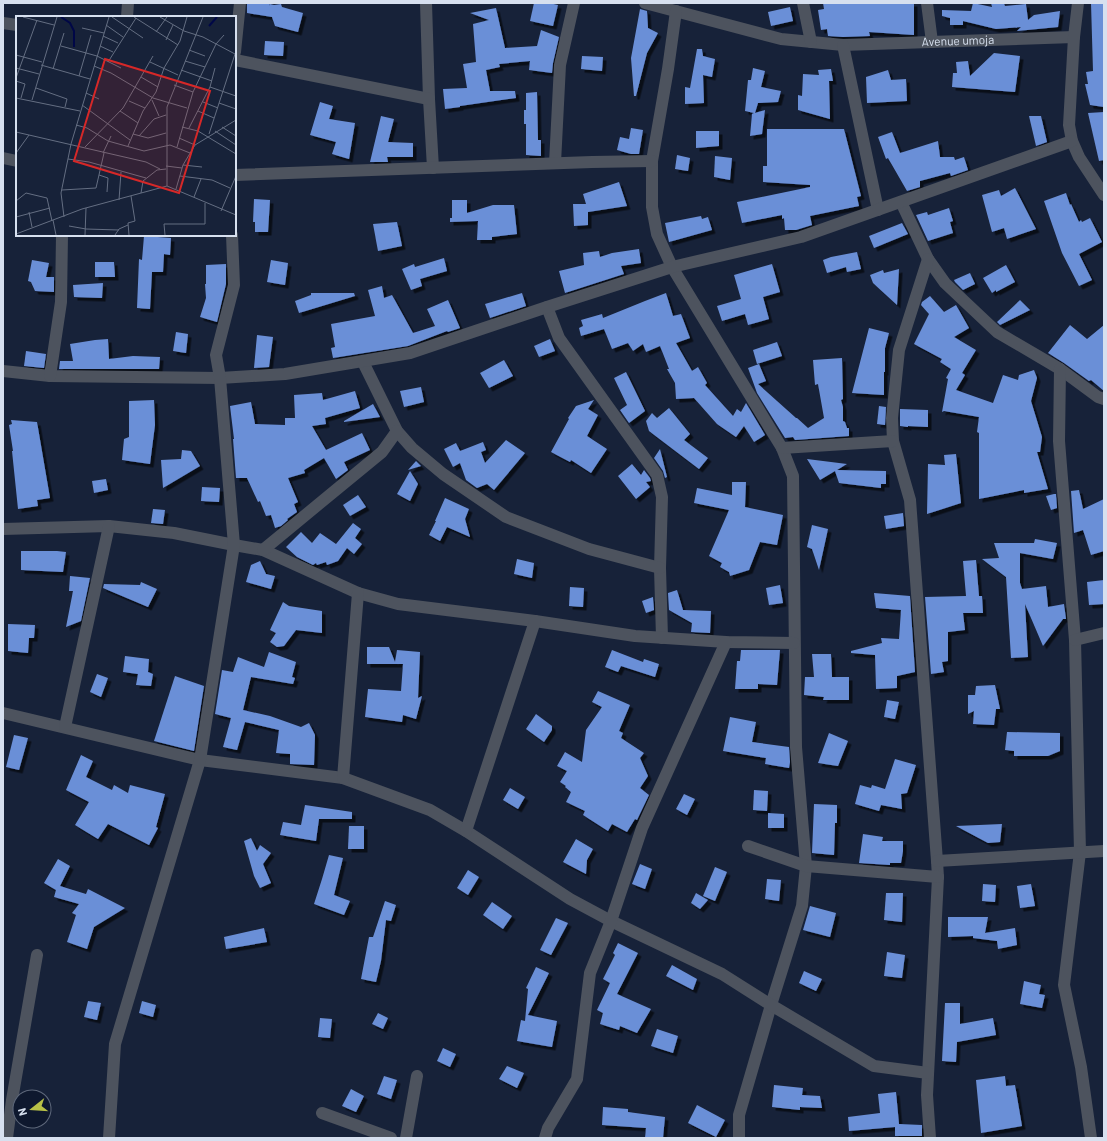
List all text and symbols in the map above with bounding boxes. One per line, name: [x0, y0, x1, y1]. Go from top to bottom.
inset map: [16, 16, 236, 236]
street label: Avenue umoja: [921, 32, 994, 48]
north arrow: [12, 1089, 52, 1129]
text: N: [15, 1107, 29, 1117]

